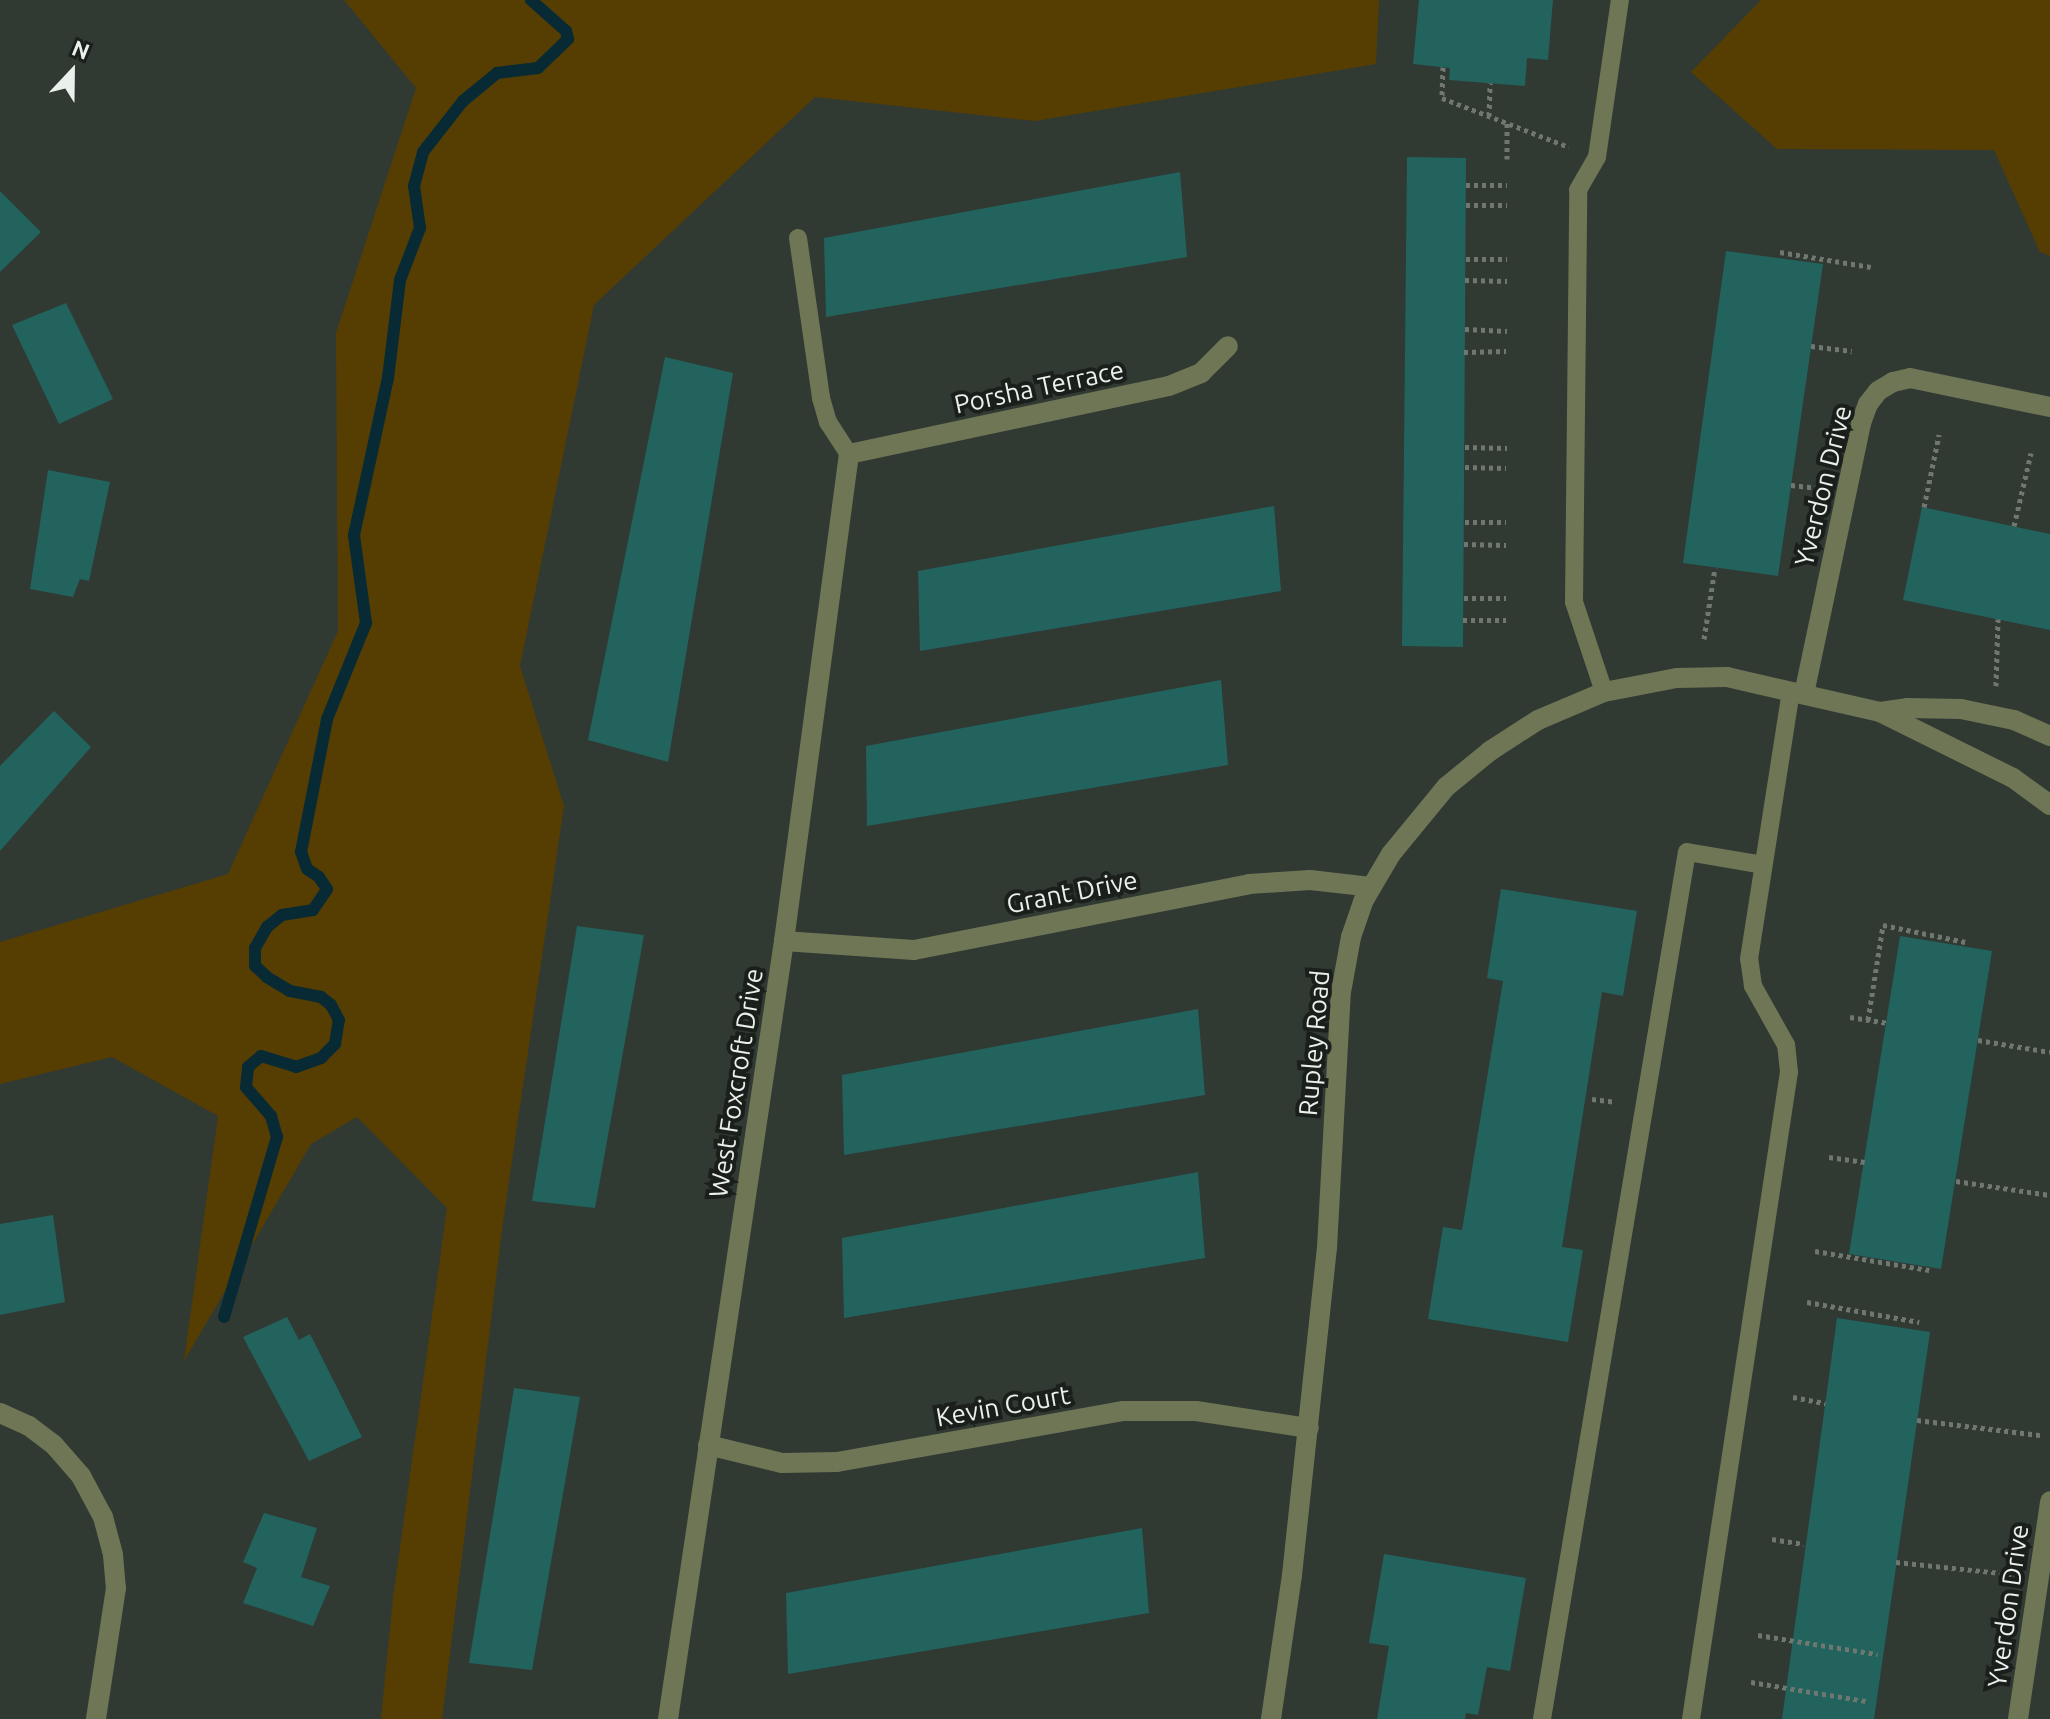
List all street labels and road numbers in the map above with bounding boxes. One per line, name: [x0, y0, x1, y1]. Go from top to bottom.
street label: Porsha Terrace: [951, 354, 1127, 420]
street label: Yverdon Drive: [1788, 402, 1858, 570]
street label: Grant Drive: [1004, 864, 1140, 920]
street label: West Foxcroft Drive: [702, 966, 770, 1200]
street label: Rupley Road: [1292, 969, 1336, 1117]
street label: Kevin Court: [933, 1379, 1073, 1433]
street label: Yverdon Drive: [1981, 1522, 2035, 1690]

